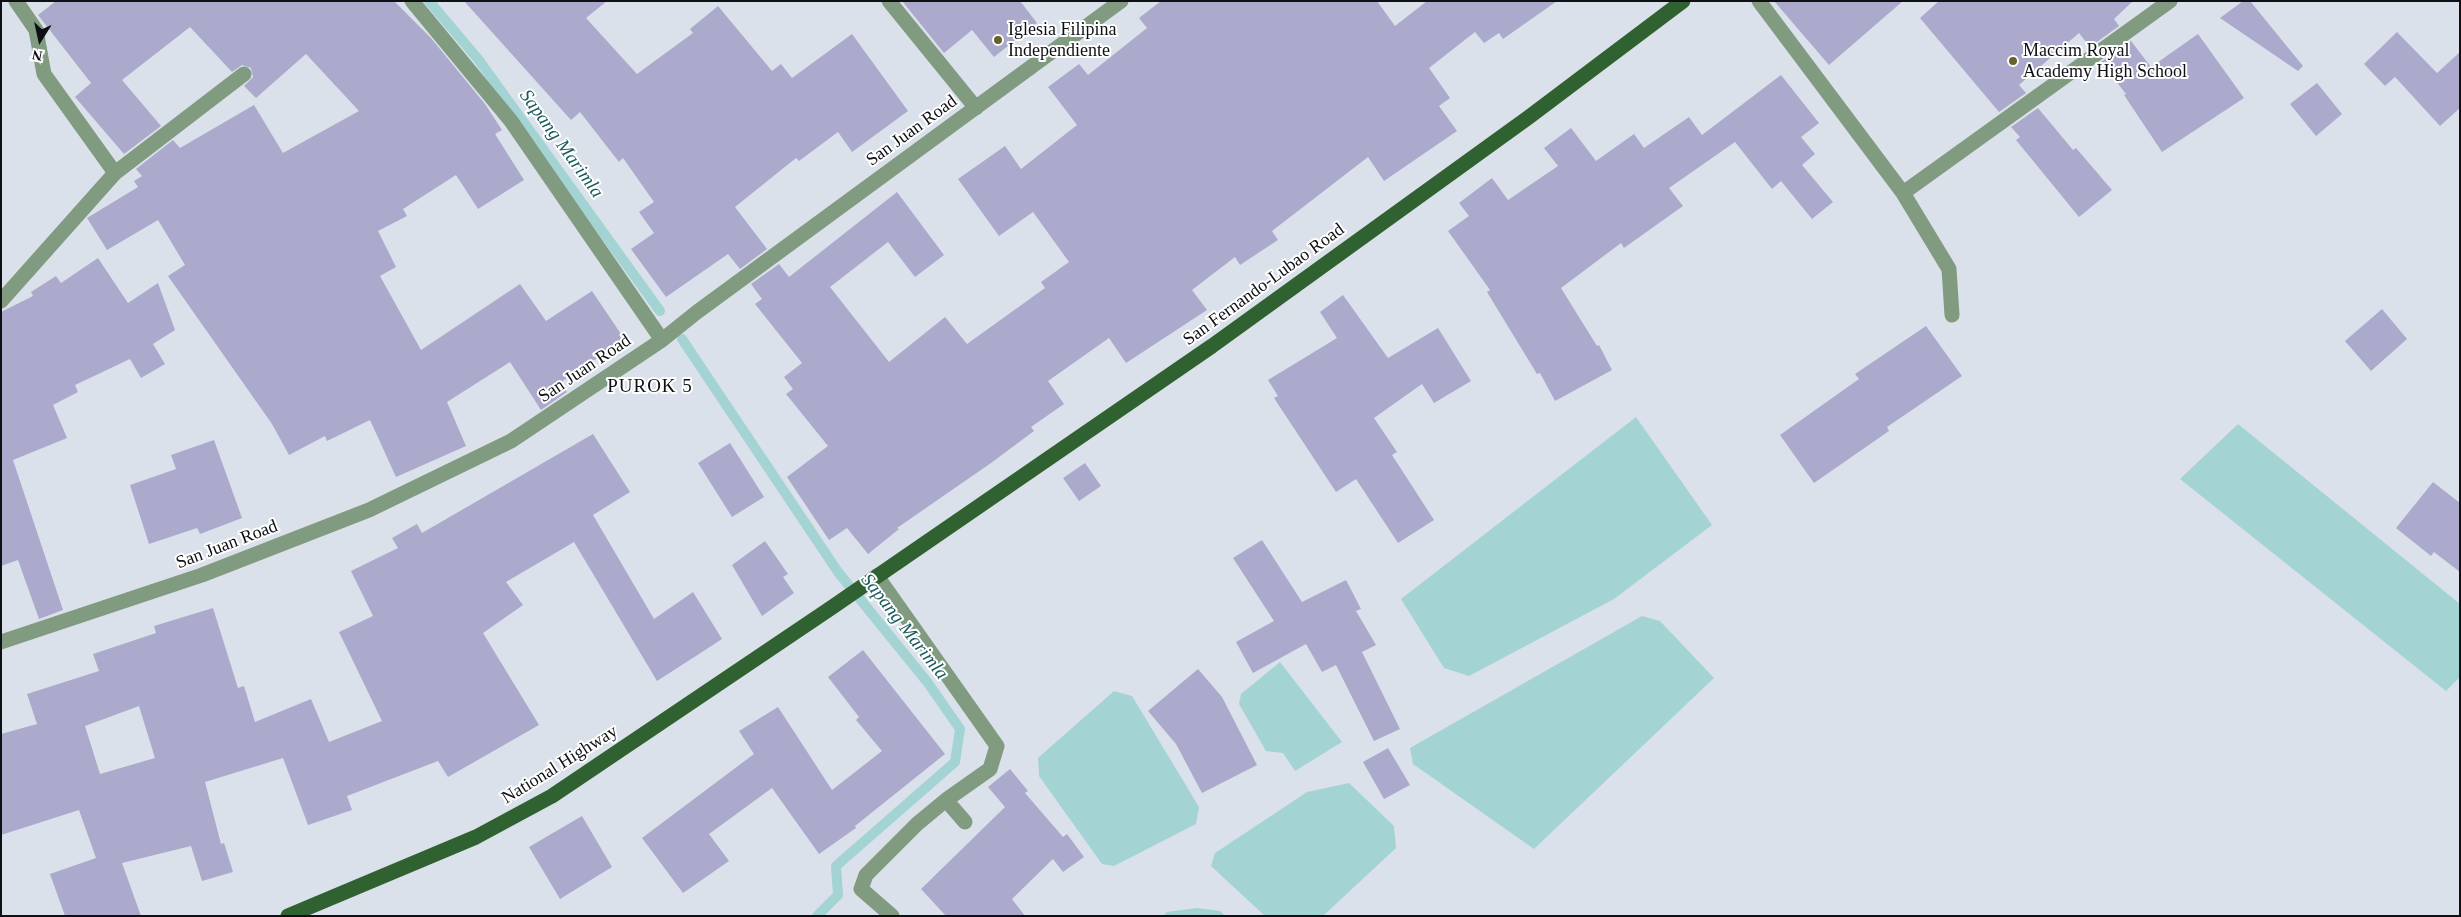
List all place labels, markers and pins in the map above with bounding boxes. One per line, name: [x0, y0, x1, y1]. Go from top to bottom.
place label: Iglesia Filipina Independiente: [1008, 19, 1116, 62]
marker: Iglesia Filipina Independiente: [992, 34, 1004, 46]
place label: Maccim Royal Academy High School: [2023, 40, 2187, 82]
marker: Maccim Royal Academy High School: [2007, 55, 2019, 67]

